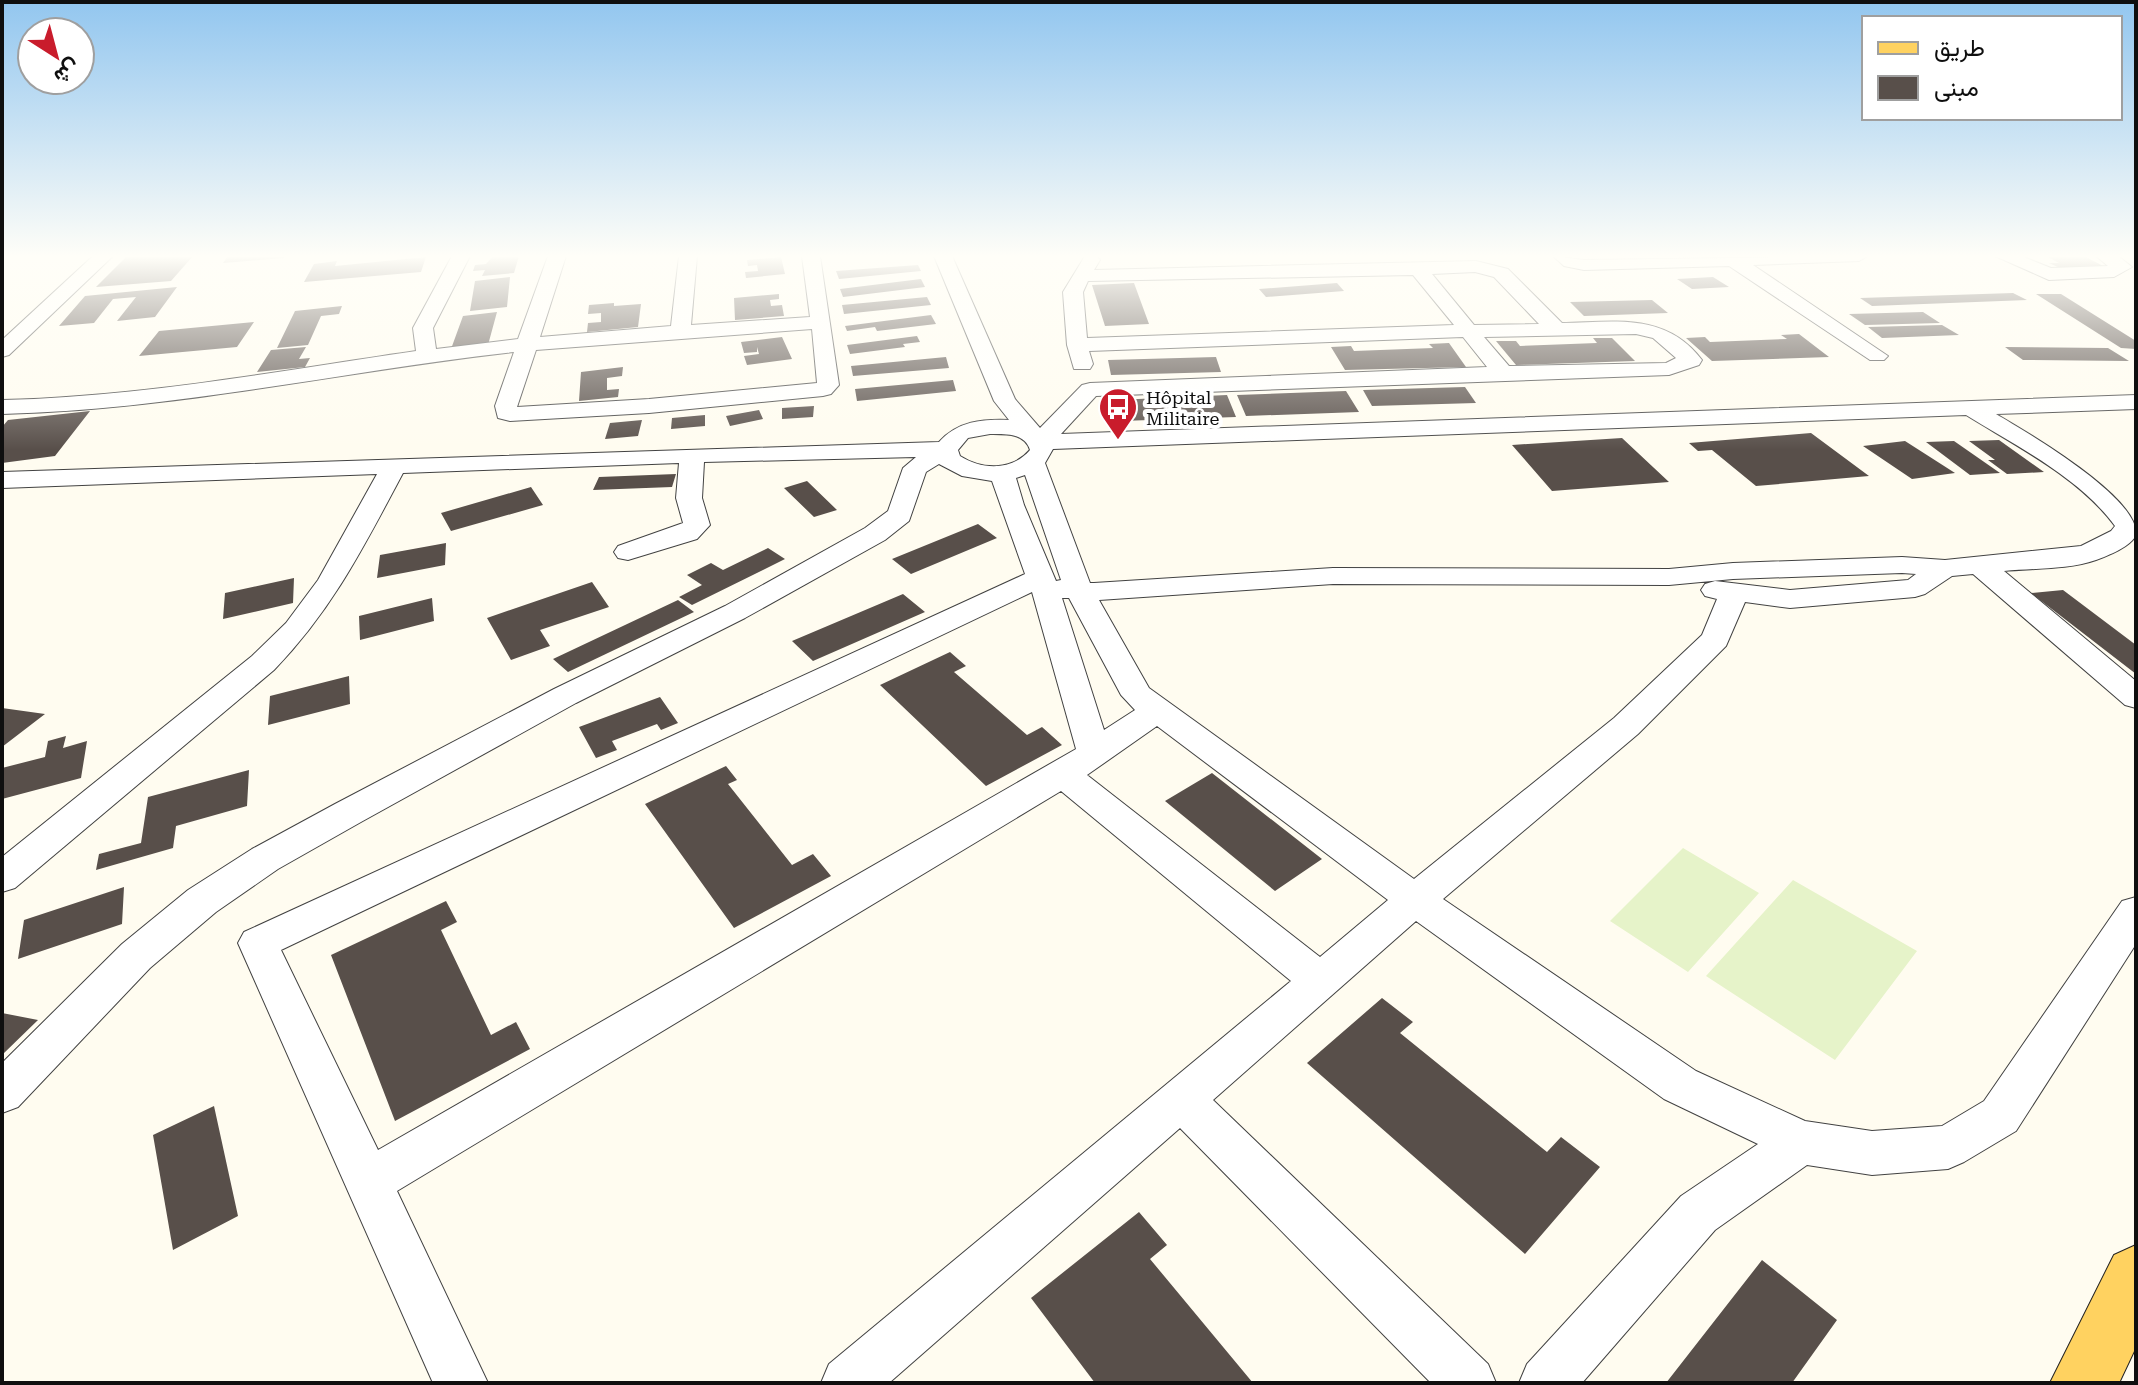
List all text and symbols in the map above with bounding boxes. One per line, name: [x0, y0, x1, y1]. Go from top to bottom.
north arrow: [16, 16, 96, 96]
legend: [1862, 16, 2122, 120]
text: طريق: [1934, 34, 1985, 63]
text: ش: [49, 53, 86, 90]
text: مبنى: [1934, 74, 1979, 102]
bus stop icon: Hôpital Militaire: [1097, 386, 1139, 441]
place label: Hôpital Militaire: [1146, 387, 1220, 429]

